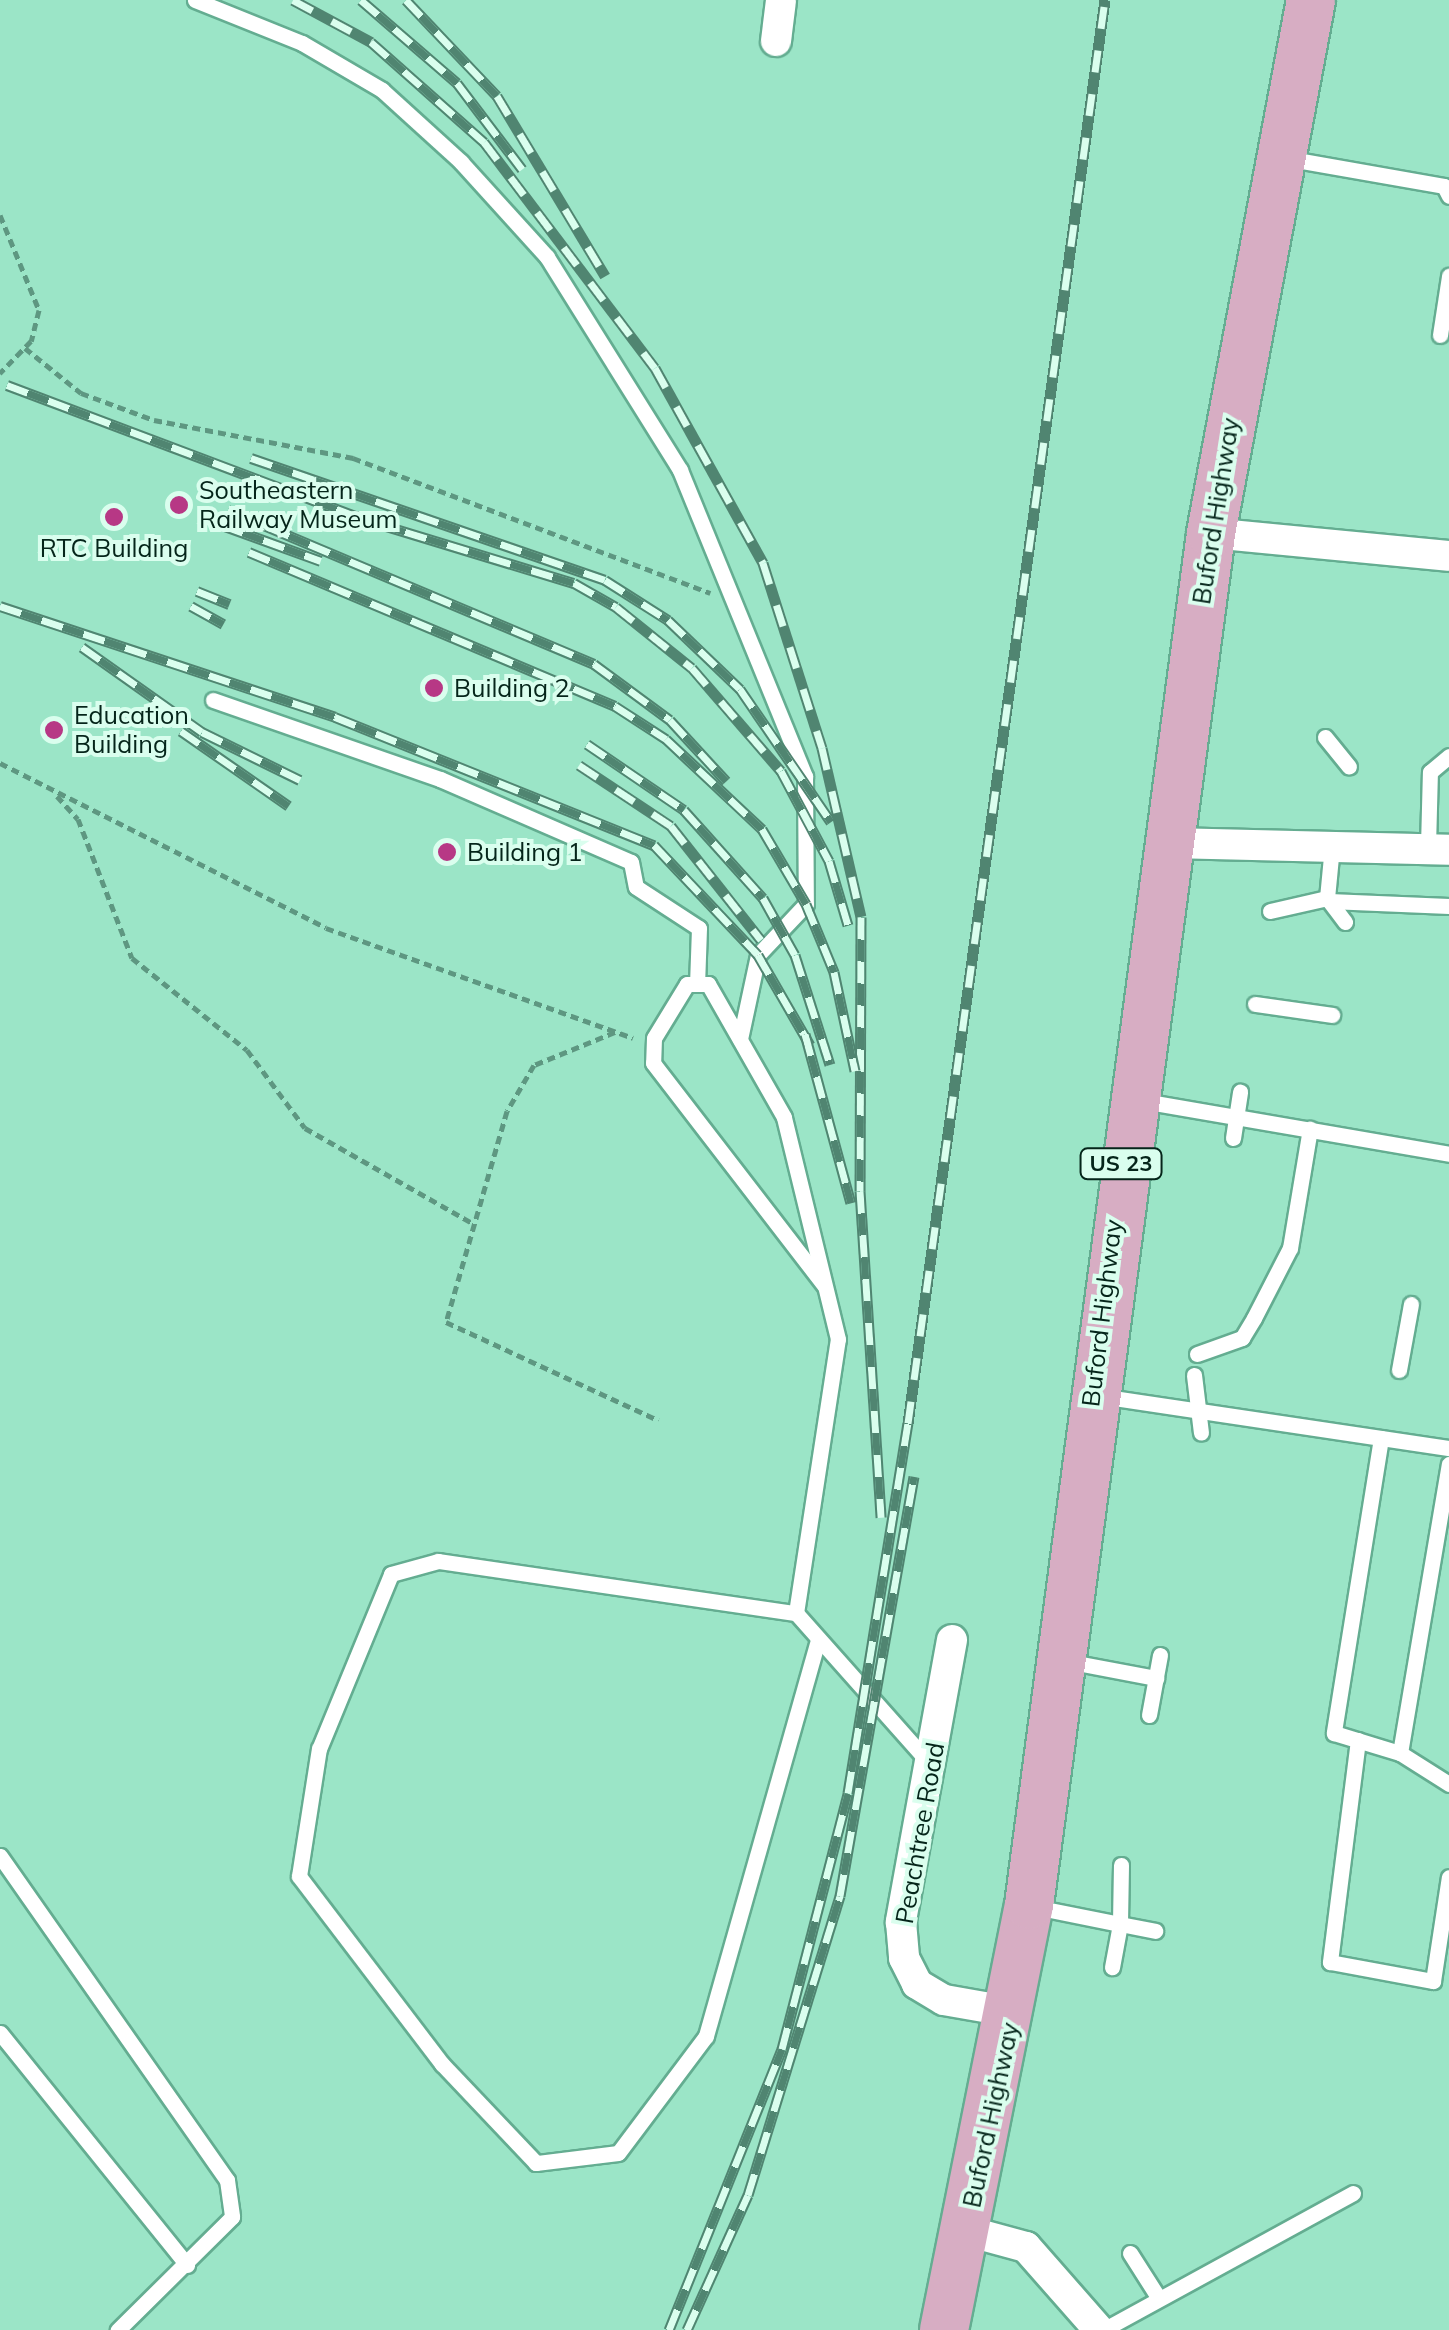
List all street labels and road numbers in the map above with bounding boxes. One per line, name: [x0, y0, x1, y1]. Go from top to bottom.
street label: Buford Highway: [1186, 416, 1246, 606]
road number: US 23: [1078, 1147, 1164, 1181]
street label: Buford Highway: [1076, 1218, 1128, 1408]
street label: Peachtree Road: [889, 1740, 951, 1926]
street label: Buford Highway: [957, 2020, 1025, 2210]

